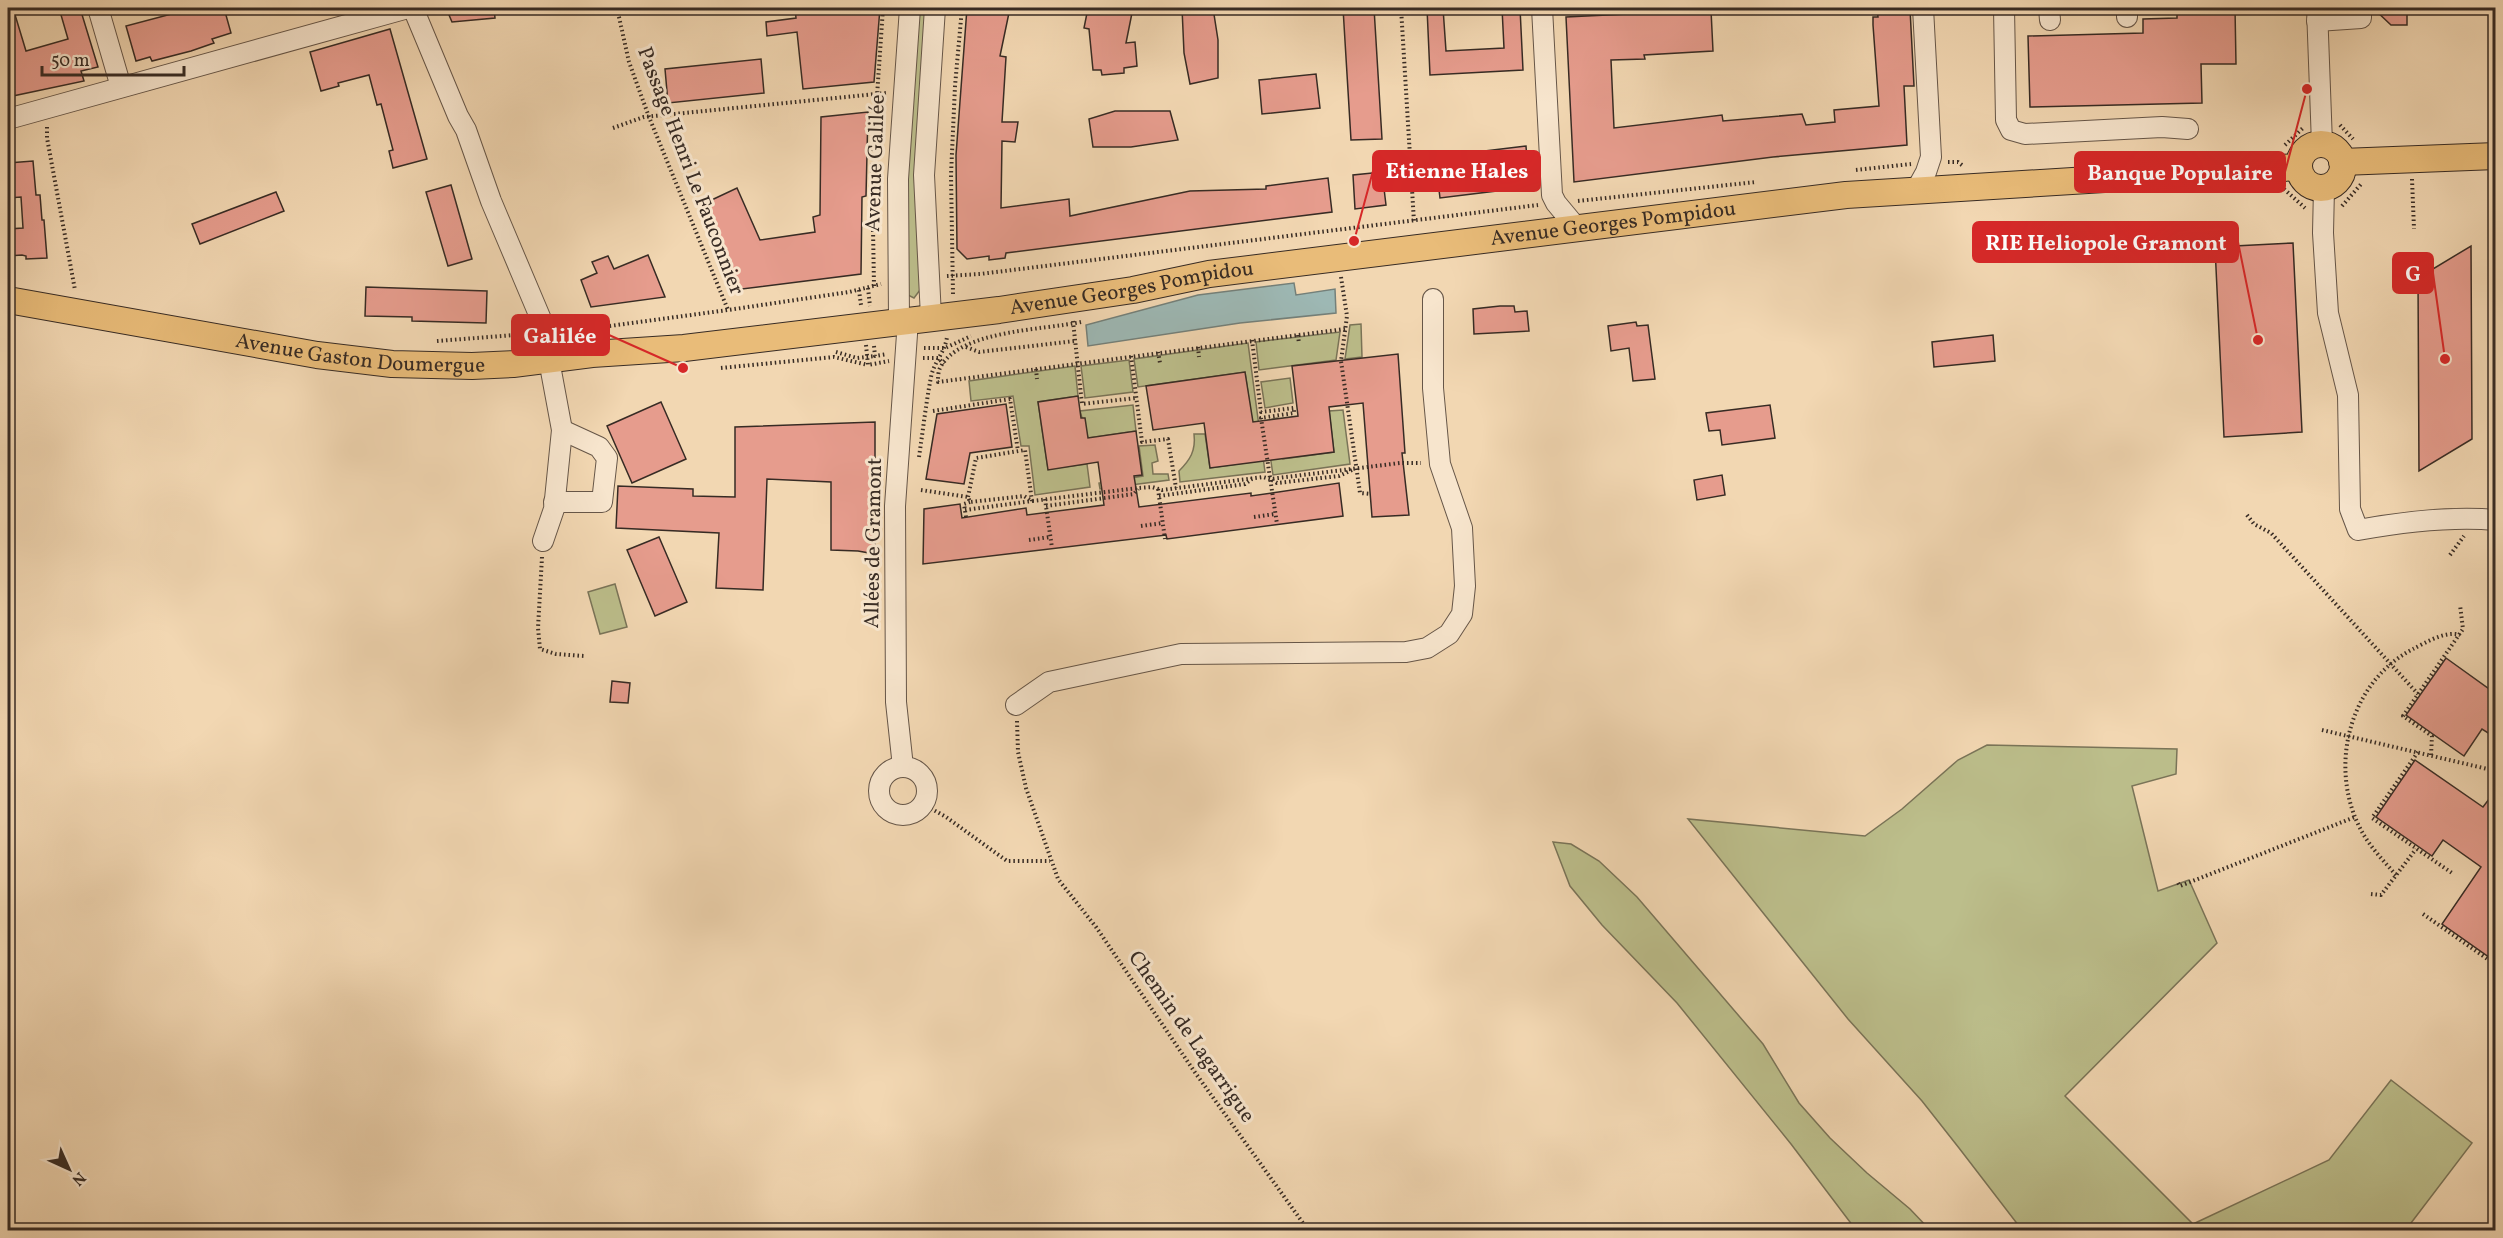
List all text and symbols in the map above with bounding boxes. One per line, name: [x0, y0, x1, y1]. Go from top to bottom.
scale bar: [42, 39, 184, 77]
street label: Passage Henri Le Fauconnier: [629, 43, 751, 299]
text: 50 m: [51, 49, 90, 74]
street label: Avenue Galilée: [859, 94, 893, 232]
callout: Etienne Hales: [1373, 151, 1540, 191]
callout: Banque Populaire: [2075, 152, 2285, 192]
text: Etienne Hales: [1385, 157, 1529, 188]
text: Banque Populaire: [2087, 159, 2273, 190]
street label: Avenue Georges Pompidou: [1489, 194, 1738, 253]
callout: RIE Heliopole Gramont: [1973, 222, 2238, 262]
text: RIE Heliopole Gramont: [1985, 229, 2227, 260]
callout: G: [2393, 253, 2433, 293]
street label: Avenue Georges Pompidou: [1008, 254, 1255, 323]
text: G: [2405, 260, 2421, 291]
callout: Galilée: [512, 315, 609, 355]
text: Galilée: [524, 322, 596, 353]
street label: Avenue Gaston Doumergue: [233, 326, 486, 381]
street label: Allées de Gramont: [858, 457, 890, 629]
street label: Chemin de Lagarrigue: [1121, 945, 1261, 1129]
north arrow: [39, 1139, 99, 1199]
text: N: [66, 1166, 90, 1190]

